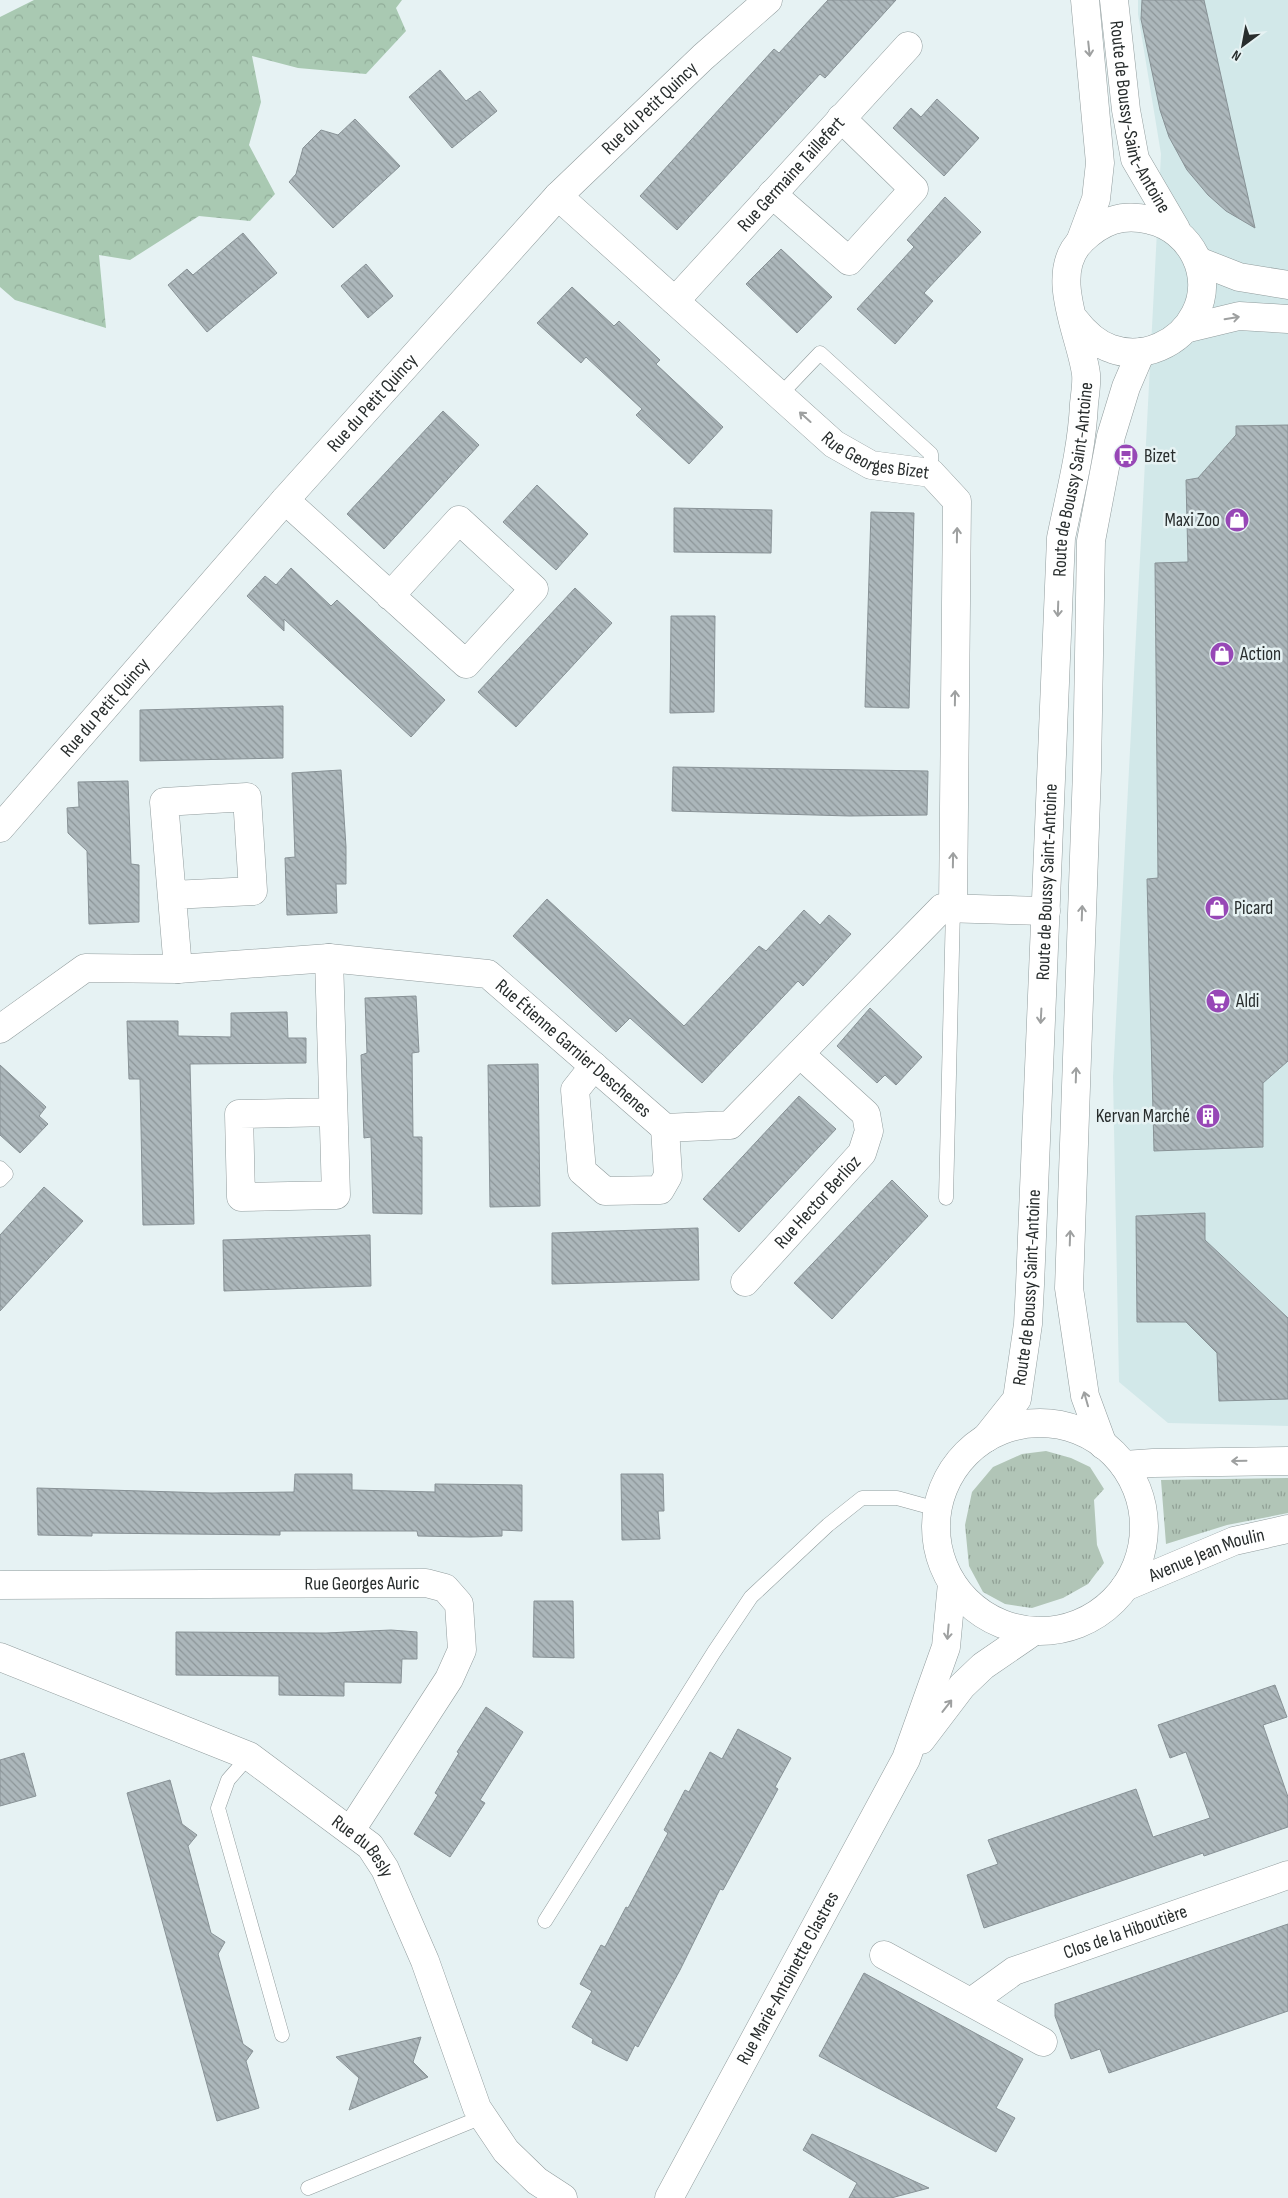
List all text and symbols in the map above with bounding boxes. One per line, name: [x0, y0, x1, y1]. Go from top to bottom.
street label: Route de Boussy-Saint-Antoine: [1105, 19, 1176, 217]
north arrow: [1218, 20, 1268, 70]
one-way arrow: [1084, 40, 1094, 56]
text: N: [1229, 46, 1244, 65]
street label: Rue du Petit Quincy: [597, 57, 703, 159]
street label: Rue Germaine Taillefert: [733, 111, 850, 236]
one-way arrow: [1224, 312, 1240, 322]
street label: Rue du Petit Quincy: [322, 349, 423, 457]
street label: Route de Boussy Saint-Antoine: [1048, 381, 1098, 577]
one-way arrow: [799, 412, 812, 423]
street label: Rue Georges Bizet: [816, 427, 931, 484]
bus stop icon: Bizet: [1113, 443, 1139, 469]
place label: Bizet: [1144, 445, 1176, 468]
shop icon: Maxi Zoo: [1224, 507, 1250, 533]
place label: Maxi Zoo: [1164, 509, 1220, 532]
one-way arrow: [952, 527, 962, 544]
one-way arrow: [1053, 600, 1063, 617]
shop icon: Action: [1209, 641, 1235, 667]
place label: Action: [1239, 643, 1281, 666]
street label: Rue du Petit Quincy: [56, 652, 155, 762]
one-way arrow: [950, 690, 960, 706]
street label: Route de Boussy Saint-Antoine: [1031, 783, 1062, 981]
one-way arrow: [948, 852, 958, 868]
shop icon: Picard: [1204, 895, 1230, 921]
place label: Picard: [1234, 897, 1273, 920]
one-way arrow: [1077, 905, 1087, 922]
street label: Rue Étienne Garnier Deschenes: [491, 974, 656, 1122]
supermarket icon: Aldi: [1205, 988, 1231, 1014]
place label: Aldi: [1235, 990, 1259, 1013]
one-way arrow: [1037, 1008, 1046, 1024]
one-way arrow: [1072, 1068, 1081, 1084]
building icon: Kervan Marché: [1195, 1103, 1221, 1129]
place label: Kervan Marché: [1096, 1105, 1190, 1128]
street label: Rue Hector Berlioz: [769, 1151, 866, 1253]
street label: Route de Boussy Saint-Antoine: [1008, 1189, 1045, 1387]
one-way arrow: [1066, 1230, 1075, 1246]
one-way arrow: [1081, 1391, 1091, 1407]
one-way arrow: [1232, 1456, 1248, 1466]
street label: Avenue Jean Moulin: [1144, 1523, 1267, 1588]
street label: Rue Georges Auric: [304, 1572, 420, 1595]
one-way arrow: [943, 1624, 952, 1640]
one-way arrow: [941, 1700, 952, 1713]
street label: Rue du Besly: [327, 1810, 399, 1881]
street label: Rue Marie-Antoinette Clastres: [732, 1887, 844, 2069]
street label: Clos de la Hiboutière: [1060, 1900, 1190, 1964]

